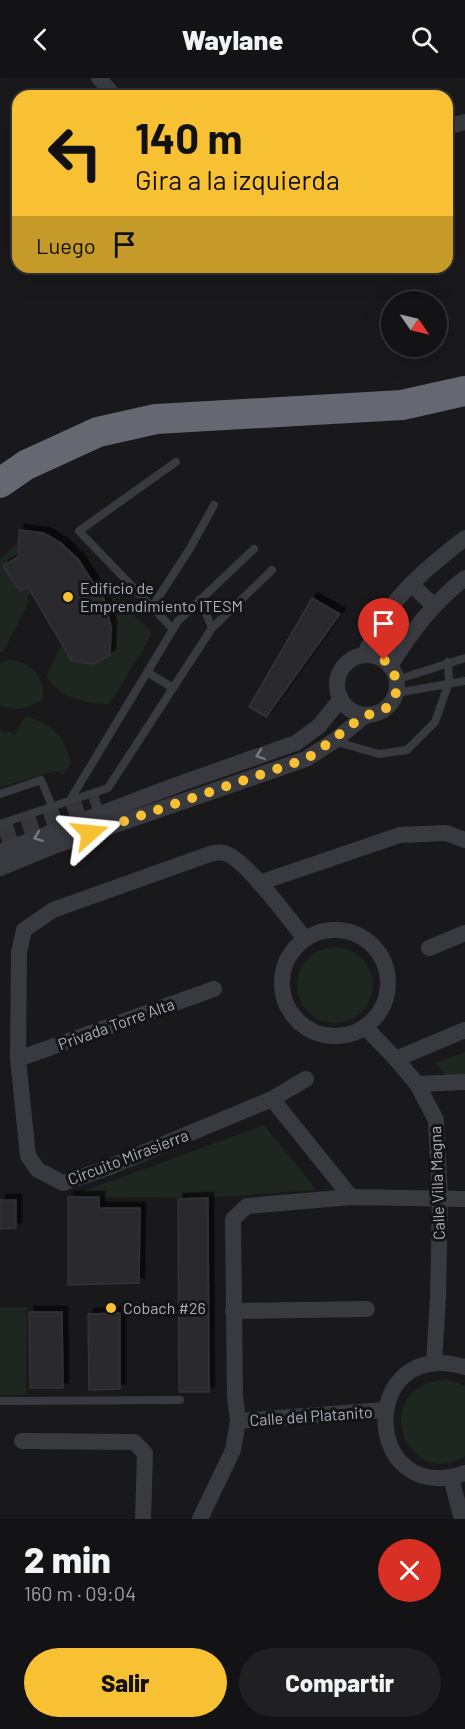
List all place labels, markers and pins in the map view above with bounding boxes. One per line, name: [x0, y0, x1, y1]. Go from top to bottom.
place label: Edificio de Emprendimiento ITESM: [80, 578, 243, 615]
marker: Edificio de Emprendimiento ITESM: [61, 590, 75, 604]
pin: [358, 598, 409, 660]
place label: Cobach #26: [123, 1298, 206, 1317]
marker: Cobach #26: [104, 1301, 118, 1315]

